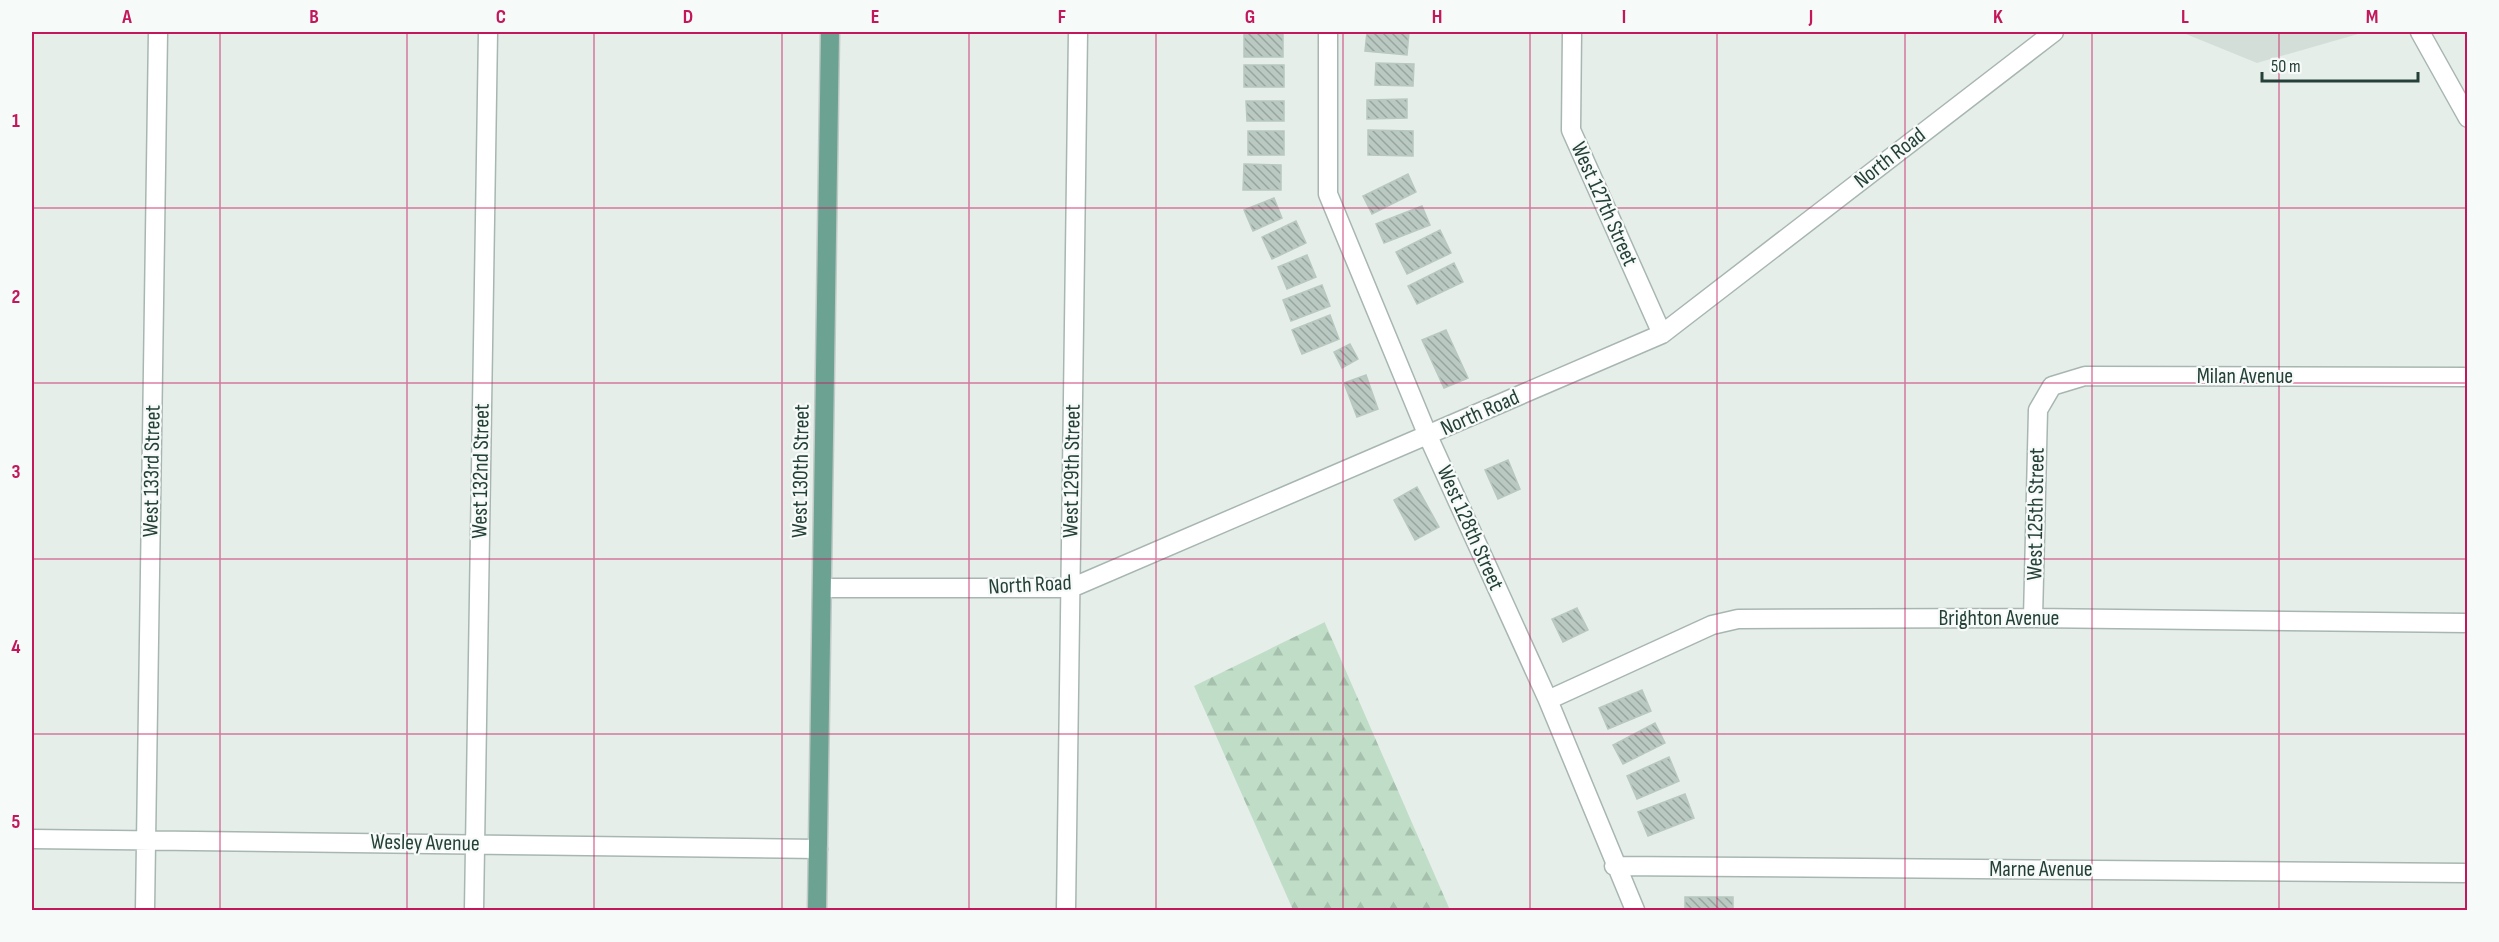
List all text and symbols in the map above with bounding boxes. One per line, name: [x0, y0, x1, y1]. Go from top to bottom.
text: A: [121, 5, 132, 29]
text: B: [309, 5, 319, 29]
text: C: [496, 5, 506, 29]
text: D: [683, 5, 693, 29]
text: E: [871, 5, 879, 29]
text: F: [1058, 5, 1066, 29]
text: G: [1245, 5, 1255, 29]
text: H: [1432, 5, 1442, 29]
text: I: [1622, 5, 1626, 29]
text: J: [1808, 5, 1813, 29]
text: K: [1993, 5, 2003, 29]
text: L: [2181, 5, 2189, 29]
text: M: [2366, 5, 2378, 29]
scale bar: [2262, 45, 2418, 83]
text: 50 m: [2271, 56, 2301, 77]
text: 1: [12, 109, 20, 133]
street label: North Road: [1849, 122, 1931, 194]
street label: West 127th Street: [1565, 138, 1643, 270]
text: 2: [12, 285, 20, 309]
street label: Milan Avenue: [2197, 363, 2293, 390]
street label: North Road: [1436, 384, 1524, 442]
street label: West 132nd Street: [466, 403, 496, 539]
street label: West 133rd Street: [137, 404, 167, 537]
street label: West 130th Street: [786, 404, 816, 538]
street label: West 129th Street: [1057, 404, 1087, 538]
street label: West 125th Street: [2021, 447, 2051, 581]
text: 3: [12, 460, 21, 484]
street label: West 128th Street: [1430, 461, 1510, 595]
street label: North Road: [988, 569, 1072, 601]
street label: Brighton Avenue: [1939, 605, 2059, 632]
text: 4: [11, 635, 21, 659]
text: 5: [12, 810, 21, 834]
street label: Wesley Avenue: [370, 829, 480, 857]
street label: Marne Avenue: [1989, 856, 2093, 883]

